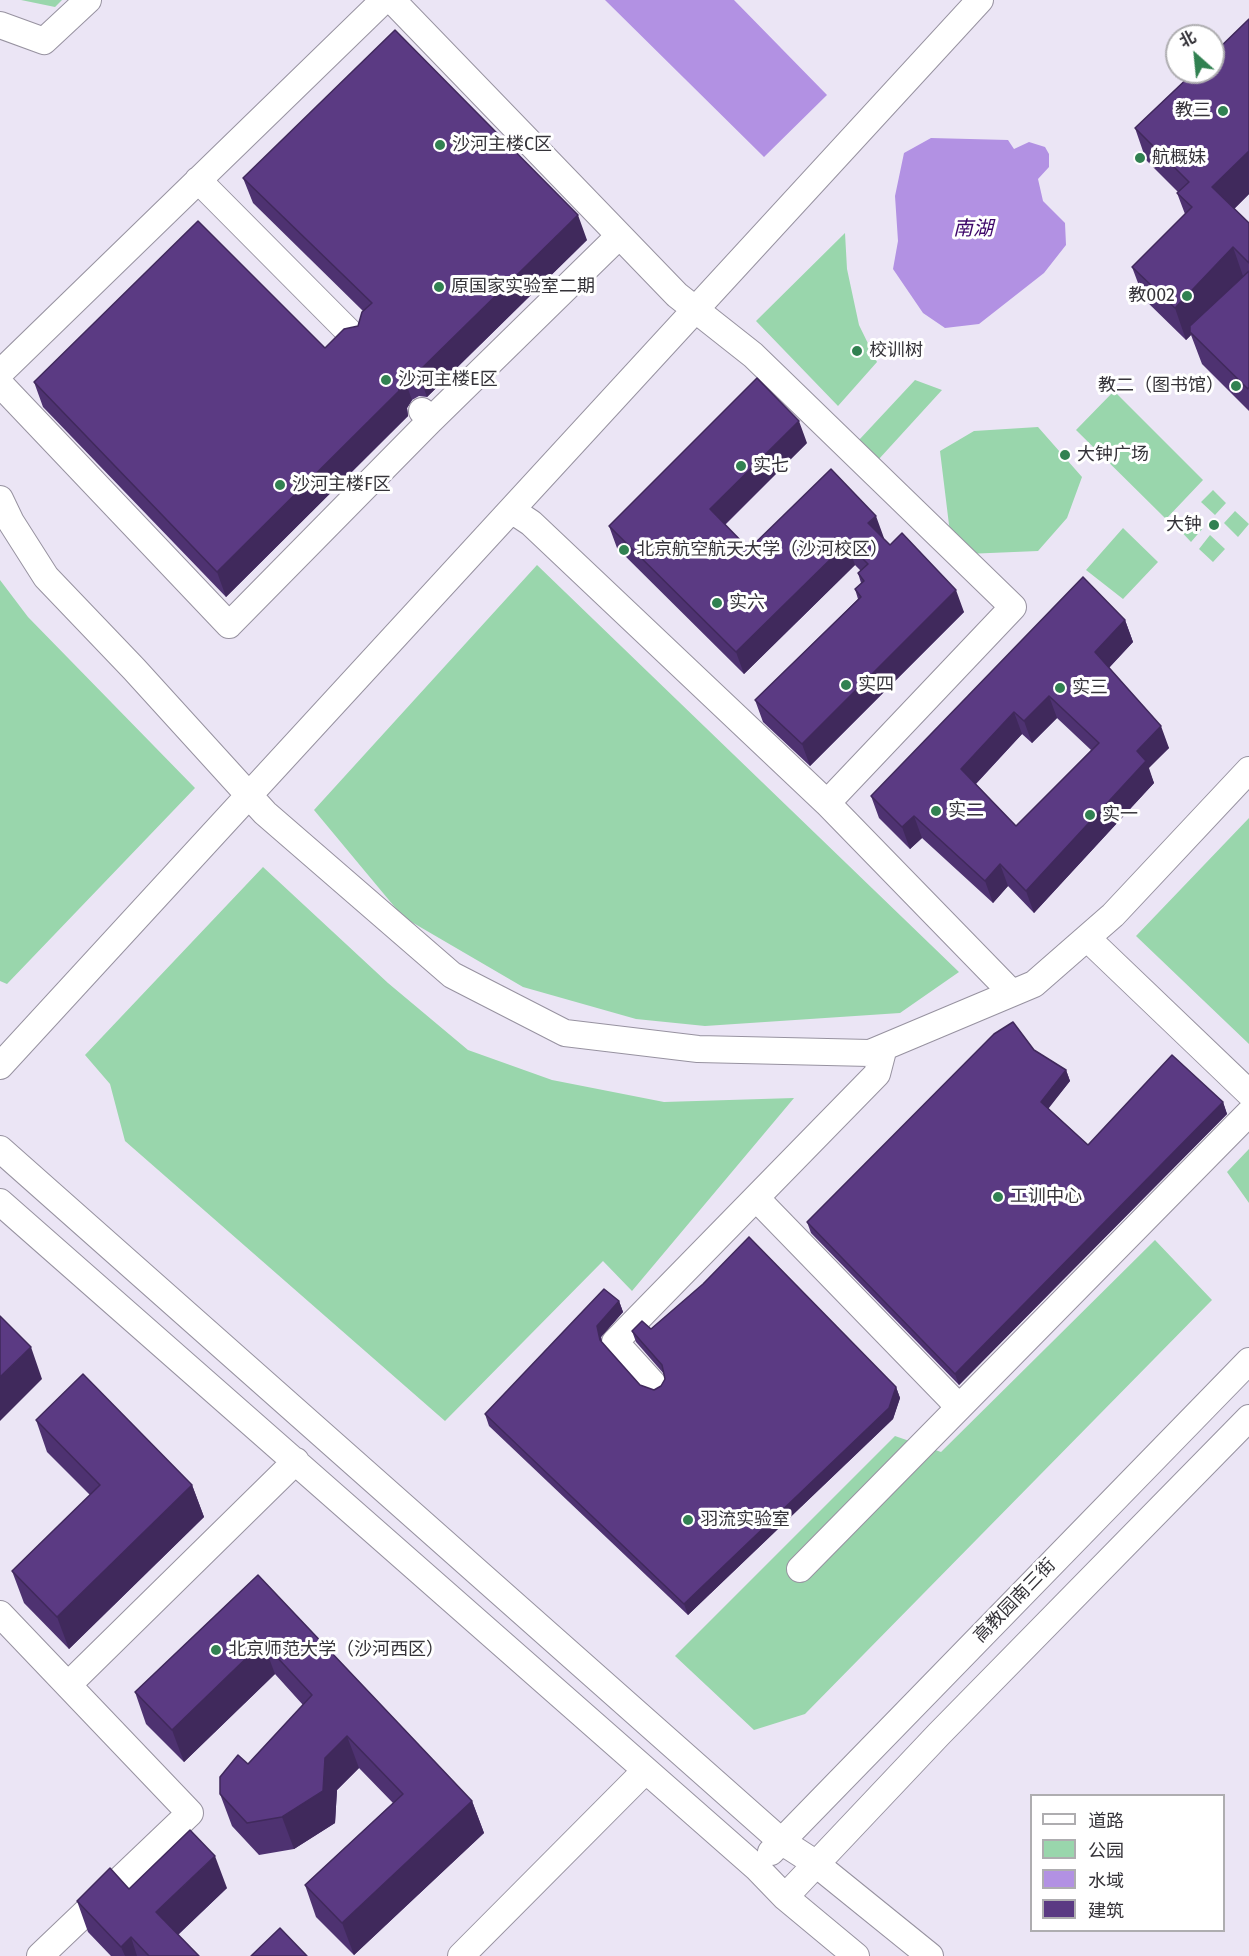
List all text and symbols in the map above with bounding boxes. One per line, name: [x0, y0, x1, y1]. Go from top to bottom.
north arrow: [1165, 24, 1225, 84]
text: 北: [1176, 27, 1199, 51]
place label: 教三: [1175, 100, 1211, 122]
marker: 教三: [1216, 104, 1230, 118]
place label: 沙河主楼C区: [452, 134, 552, 156]
marker: 沙河主楼C区: [433, 138, 447, 152]
place label: 航概妹: [1152, 147, 1206, 169]
marker: 航概妹: [1133, 151, 1147, 165]
water label: 南湖: [953, 217, 993, 241]
place label: 原国家实验室二期: [451, 276, 595, 298]
marker: 原国家实验室二期: [432, 280, 446, 294]
place label: 教002: [1128, 285, 1175, 307]
marker: 教002: [1180, 289, 1194, 303]
place label: 校训树: [869, 340, 923, 362]
marker: 校训树: [850, 344, 864, 358]
place label: 沙河主楼E区: [398, 369, 498, 391]
marker: 沙河主楼E区: [379, 373, 393, 387]
place label: 教二（图书馆）: [1098, 375, 1224, 397]
marker: 教二（图书馆）: [1229, 379, 1243, 393]
place label: 大钟广场: [1077, 444, 1149, 466]
marker: 大钟广场: [1058, 448, 1072, 462]
place label: 实七: [753, 455, 789, 477]
marker: 实七: [734, 459, 748, 473]
place label: 沙河主楼F区: [292, 474, 391, 496]
marker: 沙河主楼F区: [273, 478, 287, 492]
place label: 大钟: [1166, 514, 1202, 536]
marker: 大钟: [1207, 518, 1221, 532]
place label: 北京航空航天大学（沙河校区）: [636, 539, 888, 561]
marker: 北京航空航天大学（沙河校区）: [617, 543, 631, 557]
place label: 实六: [729, 592, 765, 614]
marker: 实六: [710, 596, 724, 610]
place label: 实四: [858, 674, 894, 696]
place label: 实三: [1072, 677, 1108, 699]
marker: 实四: [839, 678, 853, 692]
marker: 实三: [1053, 681, 1067, 695]
place label: 实二: [948, 800, 984, 822]
marker: 实二: [929, 804, 943, 818]
place label: 实一: [1102, 804, 1138, 826]
marker: 实一: [1083, 808, 1097, 822]
place label: 工训中心: [1010, 1186, 1082, 1208]
marker: 工训中心: [991, 1190, 1005, 1204]
place label: 羽流实验室: [700, 1509, 790, 1531]
marker: 羽流实验室: [681, 1513, 695, 1527]
street label: 高教园南三街: [970, 1555, 1060, 1647]
place label: 北京师范大学（沙河西区）: [228, 1639, 444, 1661]
marker: 北京师范大学（沙河西区）: [209, 1643, 223, 1657]
legend: [1030, 1794, 1225, 1932]
text: 道路: [1088, 1810, 1124, 1832]
text: 公园: [1088, 1840, 1124, 1862]
text: 水域: [1088, 1870, 1124, 1892]
text: 建筑: [1088, 1900, 1124, 1922]

